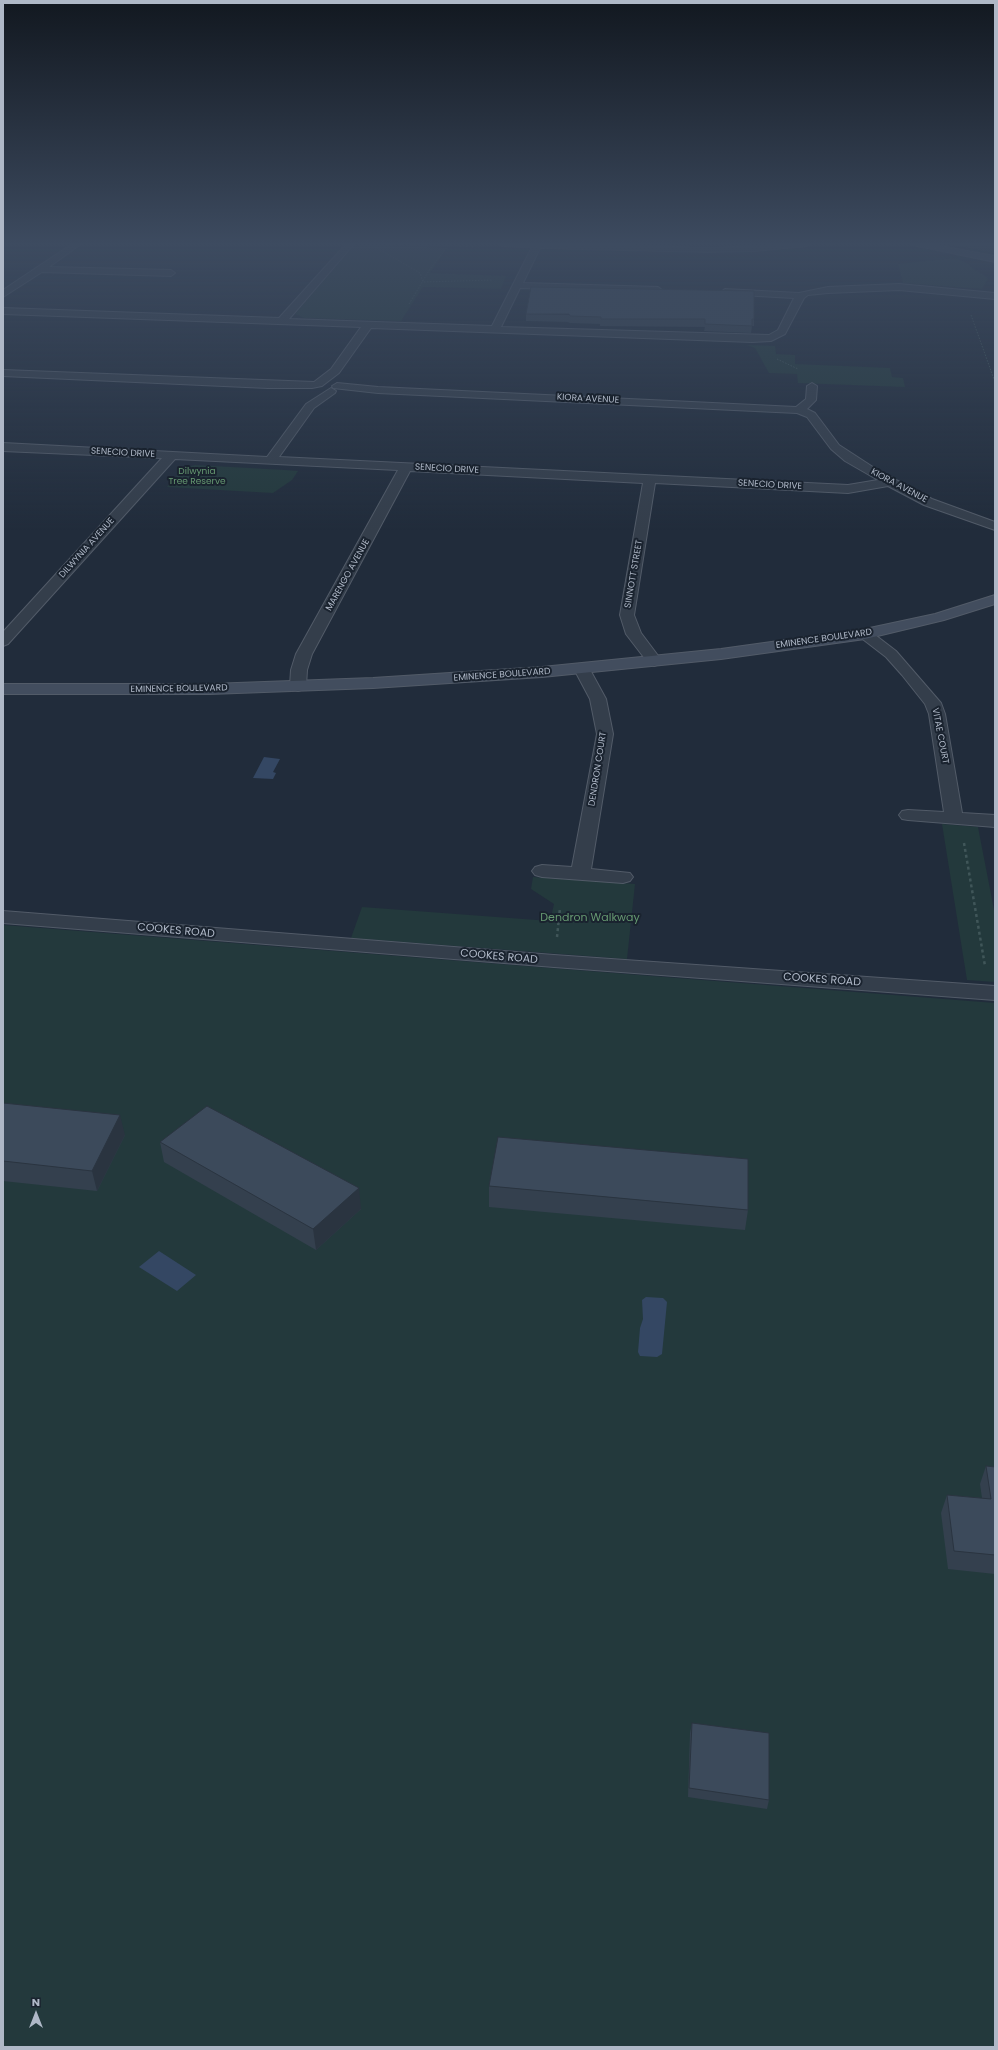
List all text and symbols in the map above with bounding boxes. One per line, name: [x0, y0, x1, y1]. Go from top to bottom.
street label: KIORA AVENUE: [557, 392, 619, 406]
street label: SENECIO DRIVE: [91, 446, 155, 460]
street label: SENECIO DRIVE: [415, 462, 479, 476]
park label: Dilwynia Tree Reserve: [168, 467, 226, 488]
street label: KIORA AVENUE: [869, 467, 929, 505]
street label: SENECIO DRIVE: [738, 478, 802, 492]
street label: DILWYNIA AVENUE: [57, 516, 117, 580]
street label: MARENGO AVENUE: [324, 537, 372, 613]
street label: SINNOTT STREET: [623, 539, 645, 609]
street label: EMINENCE BOULEVARD: [775, 627, 873, 651]
street label: EMINENCE BOULEVARD: [453, 666, 551, 684]
street label: EMINENCE BOULEVARD: [130, 683, 228, 695]
street label: VITAE COURT: [929, 707, 951, 765]
street label: DENDRON COURT: [587, 731, 609, 807]
park label: Dendron Walkway: [540, 911, 640, 925]
street label: COOKES ROAD: [137, 921, 215, 941]
street label: COOKES ROAD: [460, 947, 538, 967]
street label: COOKES ROAD: [783, 971, 861, 989]
north arrow: [16, 1994, 56, 2034]
text: N: [32, 1994, 40, 2010]

